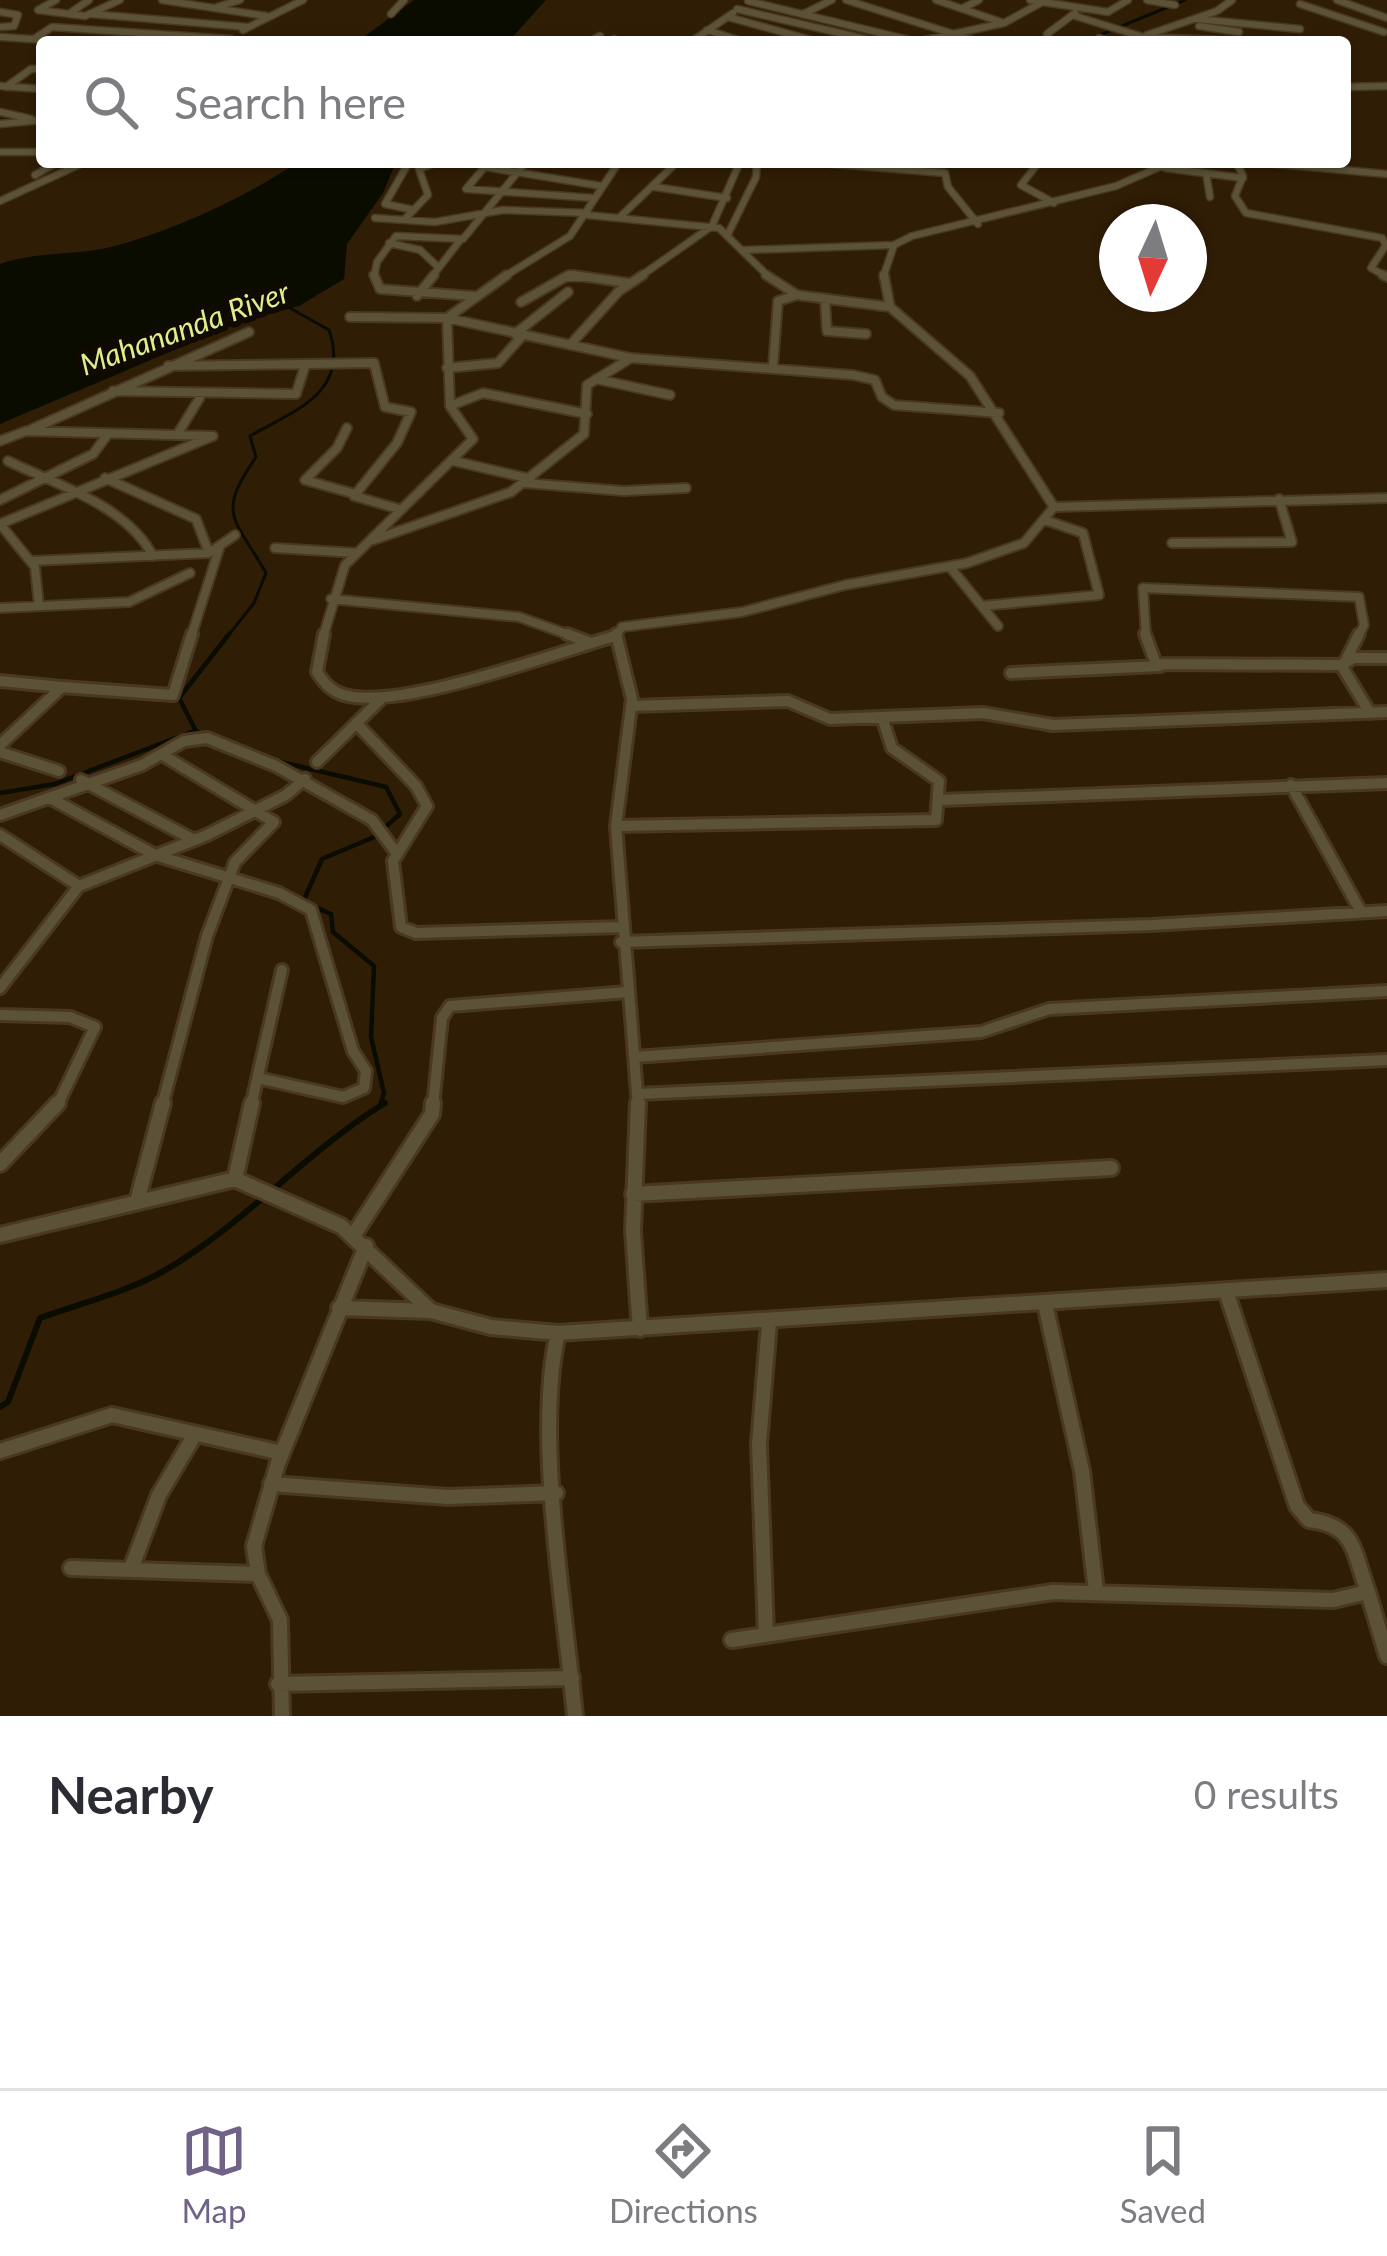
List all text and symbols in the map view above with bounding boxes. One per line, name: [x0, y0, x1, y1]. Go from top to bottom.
search box: [36, 36, 1351, 168]
icon: search: [78, 69, 144, 135]
text: Search here: [174, 75, 406, 129]
north arrow: [1099, 204, 1207, 312]
water label: Mahananda River: [74, 272, 294, 382]
text: Nearby: [48, 1764, 214, 1825]
text: 0 results: [1194, 1771, 1339, 1817]
tab: Map: [181, 2118, 247, 2230]
tab: Directions: [609, 2118, 758, 2230]
tab: Saved: [1120, 2118, 1206, 2230]

